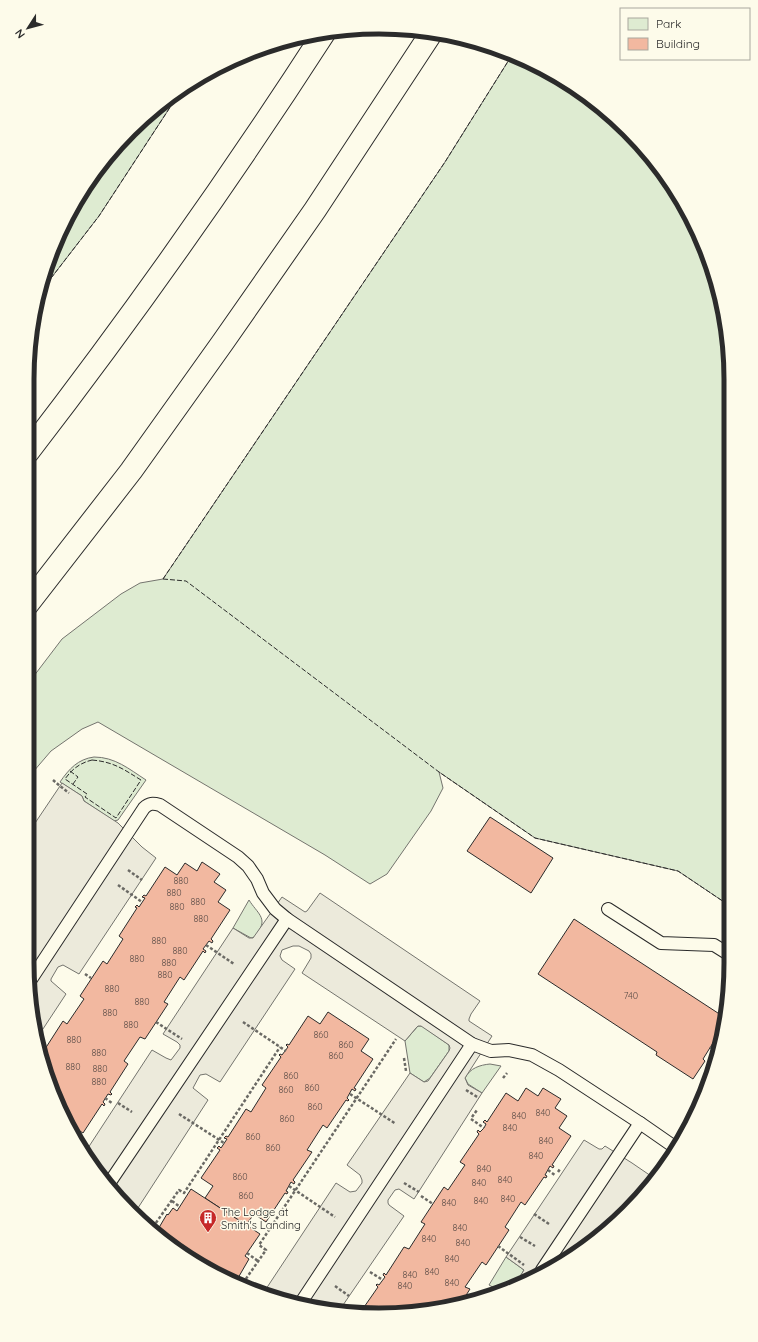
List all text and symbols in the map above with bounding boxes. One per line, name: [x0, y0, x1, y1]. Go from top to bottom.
north arrow: [8, 8, 48, 48]
legend: [620, 8, 750, 60]
text: Park: [656, 16, 681, 31]
text: N: [12, 26, 28, 41]
text: Building: [656, 36, 700, 51]
house number: 880: [173, 875, 189, 886]
house number: 880: [166, 887, 182, 898]
house number: 880: [190, 896, 206, 907]
house number: 880: [169, 901, 185, 912]
house number: 880: [193, 913, 209, 924]
house number: 880: [151, 935, 167, 946]
house number: 880: [172, 945, 188, 956]
house number: 880: [129, 953, 145, 964]
house number: 880: [161, 957, 177, 968]
house number: 880: [157, 969, 173, 980]
house number: 880: [104, 983, 120, 994]
house number: 740: [624, 990, 638, 1001]
house number: 880: [134, 996, 150, 1007]
house number: 880: [102, 1007, 118, 1018]
house number: 880: [123, 1019, 139, 1030]
house number: 860: [313, 1029, 329, 1040]
house number: 880: [66, 1034, 82, 1045]
house number: 860: [338, 1039, 354, 1050]
house number: 880: [91, 1047, 107, 1058]
house number: 860: [328, 1050, 344, 1061]
house number: 880: [65, 1061, 81, 1072]
house number: 880: [92, 1063, 108, 1074]
house number: 860: [283, 1070, 299, 1081]
house number: 880: [91, 1076, 107, 1087]
house number: 860: [304, 1082, 320, 1093]
house number: 860: [278, 1084, 294, 1095]
house number: 860: [307, 1101, 323, 1112]
house number: 840: [536, 1107, 550, 1118]
house number: 840: [512, 1110, 526, 1121]
house number: 860: [279, 1113, 295, 1124]
house number: 840: [503, 1122, 517, 1133]
house number: 860: [245, 1131, 261, 1142]
house number: 840: [539, 1135, 553, 1146]
house number: 860: [265, 1142, 281, 1153]
house number: 840: [529, 1150, 543, 1161]
house number: 840: [477, 1163, 491, 1174]
house number: 860: [232, 1171, 248, 1182]
house number: 840: [498, 1174, 512, 1185]
house number: 840: [472, 1177, 486, 1188]
house number: 860: [238, 1190, 254, 1201]
house number: 840: [501, 1193, 515, 1204]
house number: 840: [474, 1195, 488, 1206]
house number: 840: [442, 1197, 456, 1208]
place label: The Lodge at Smith's Landing: [221, 1205, 301, 1232]
building icon: The Lodge at Smith's Landing: [198, 1208, 218, 1233]
house number: 840: [453, 1222, 467, 1233]
house number: 840: [422, 1233, 436, 1244]
house number: 840: [456, 1237, 470, 1248]
house number: 840: [445, 1253, 459, 1264]
house number: 840: [425, 1266, 439, 1277]
house number: 840: [403, 1269, 417, 1280]
house number: 840: [445, 1277, 459, 1288]
house number: 840: [398, 1280, 412, 1291]

